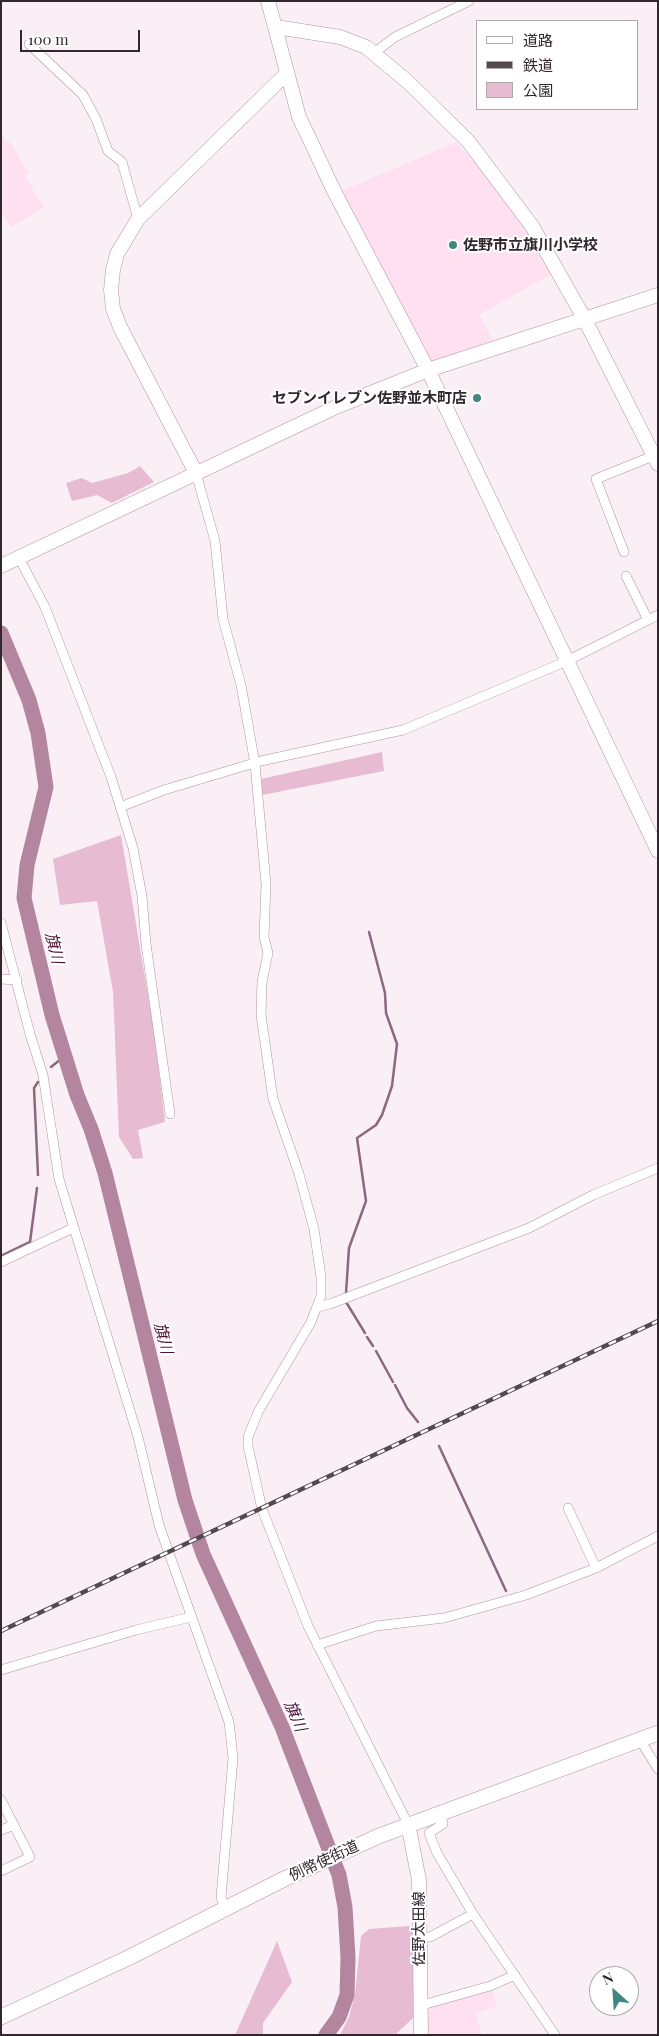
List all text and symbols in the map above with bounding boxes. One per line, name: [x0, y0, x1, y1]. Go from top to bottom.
scale bar: [22, 20, 142, 52]
legend: [477, 20, 639, 110]
text: 100 m: [28, 29, 69, 49]
text: 道路: [523, 30, 553, 50]
text: 鉄道: [523, 55, 553, 75]
text: 公園: [523, 80, 553, 100]
place label: 佐野市立旗川小学校: [463, 236, 598, 254]
marker: 佐野市立旗川小学校: [447, 239, 459, 251]
place label: セブンイレブン佐野並木町店: [272, 389, 467, 407]
marker: セブンイレブン佐野並木町店: [471, 392, 483, 404]
water label: 旗川: [41, 930, 67, 966]
water label: 旗川: [150, 1320, 176, 1356]
water label: 旗川: [280, 1698, 310, 1734]
street label: 例幣使街道: [286, 1837, 362, 1885]
street label: 佐野太田線: [410, 1892, 428, 1966]
north arrow: [589, 1966, 639, 2016]
text: N: [599, 1967, 616, 1989]

